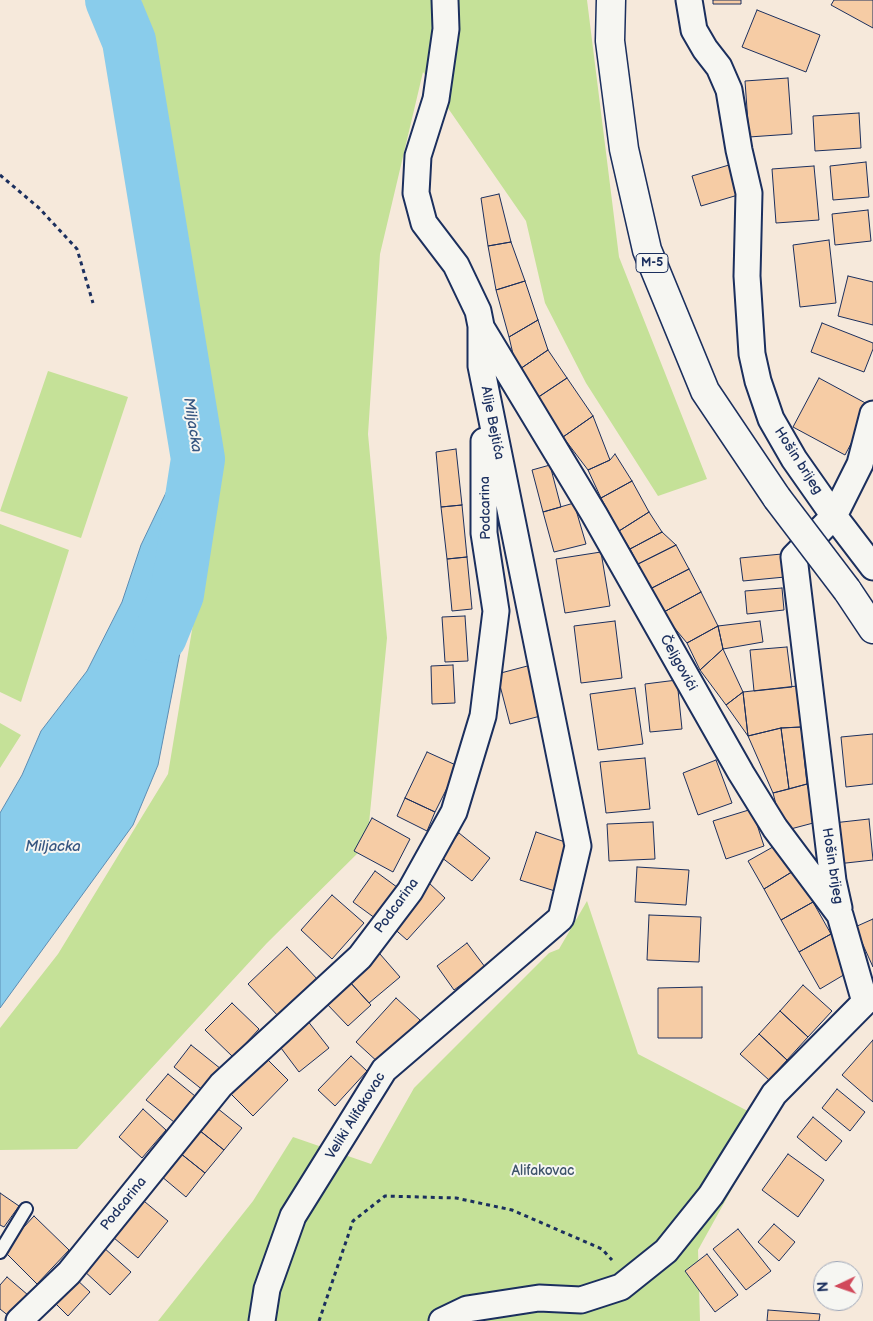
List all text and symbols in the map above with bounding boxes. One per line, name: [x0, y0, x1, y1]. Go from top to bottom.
road number: M-5: [636, 254, 668, 272]
street label: Alije Bejtića: [477, 385, 507, 461]
water label: Miljacka: [179, 396, 205, 454]
street label: Hošin brijeg: [770, 424, 826, 498]
street label: Podcarina: [477, 476, 495, 540]
street label: Čeljgovići: [656, 632, 700, 694]
street label: Hošin brijeg: [818, 827, 846, 905]
water label: Miljacka: [25, 838, 81, 856]
street label: Podcarina: [371, 875, 423, 937]
street label: Veliki Alifakovac: [323, 1069, 389, 1163]
park label: Alifakovac: [511, 1163, 575, 1179]
street label: Podcarina: [97, 1174, 151, 1234]
north arrow: [813, 1261, 863, 1311]
text: N: [815, 1281, 832, 1292]

